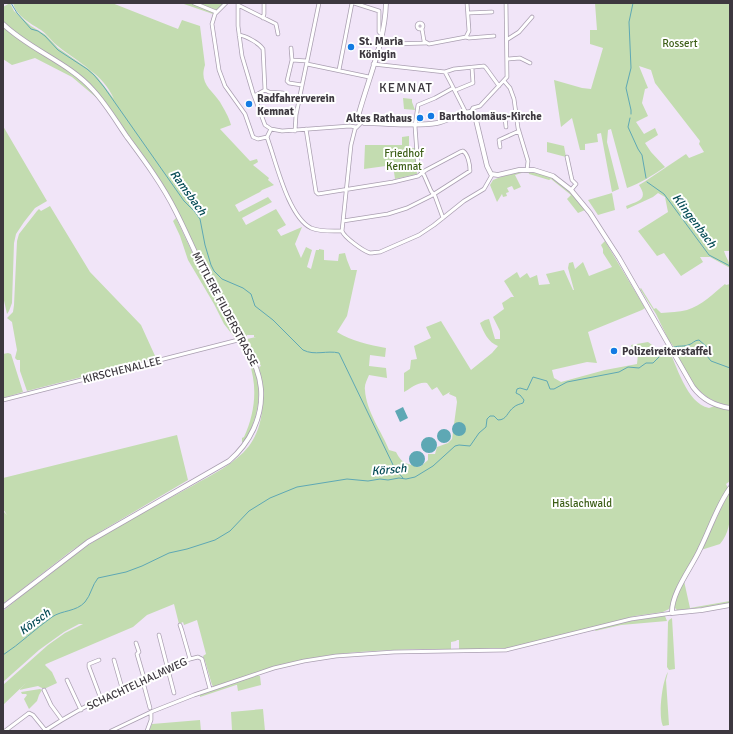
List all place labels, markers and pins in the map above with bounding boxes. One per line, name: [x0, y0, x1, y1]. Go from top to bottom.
place label: St. Maria Königin: [359, 35, 403, 61]
marker: St. Maria Königin: [346, 42, 356, 52]
place label: Radfahrerverein Kemnat: [257, 92, 335, 118]
marker: Radfahrerverein Kemnat: [244, 99, 254, 109]
place label: Bartholomäus-Kirche: [439, 110, 542, 123]
marker: Bartholomäus-Kirche: [426, 111, 436, 121]
place label: Altes Rathaus: [346, 112, 412, 125]
marker: Altes Rathaus: [415, 113, 425, 123]
place label: Polizeireiterstaffel: [622, 345, 712, 358]
marker: Polizeireiterstaffel: [609, 346, 619, 356]

